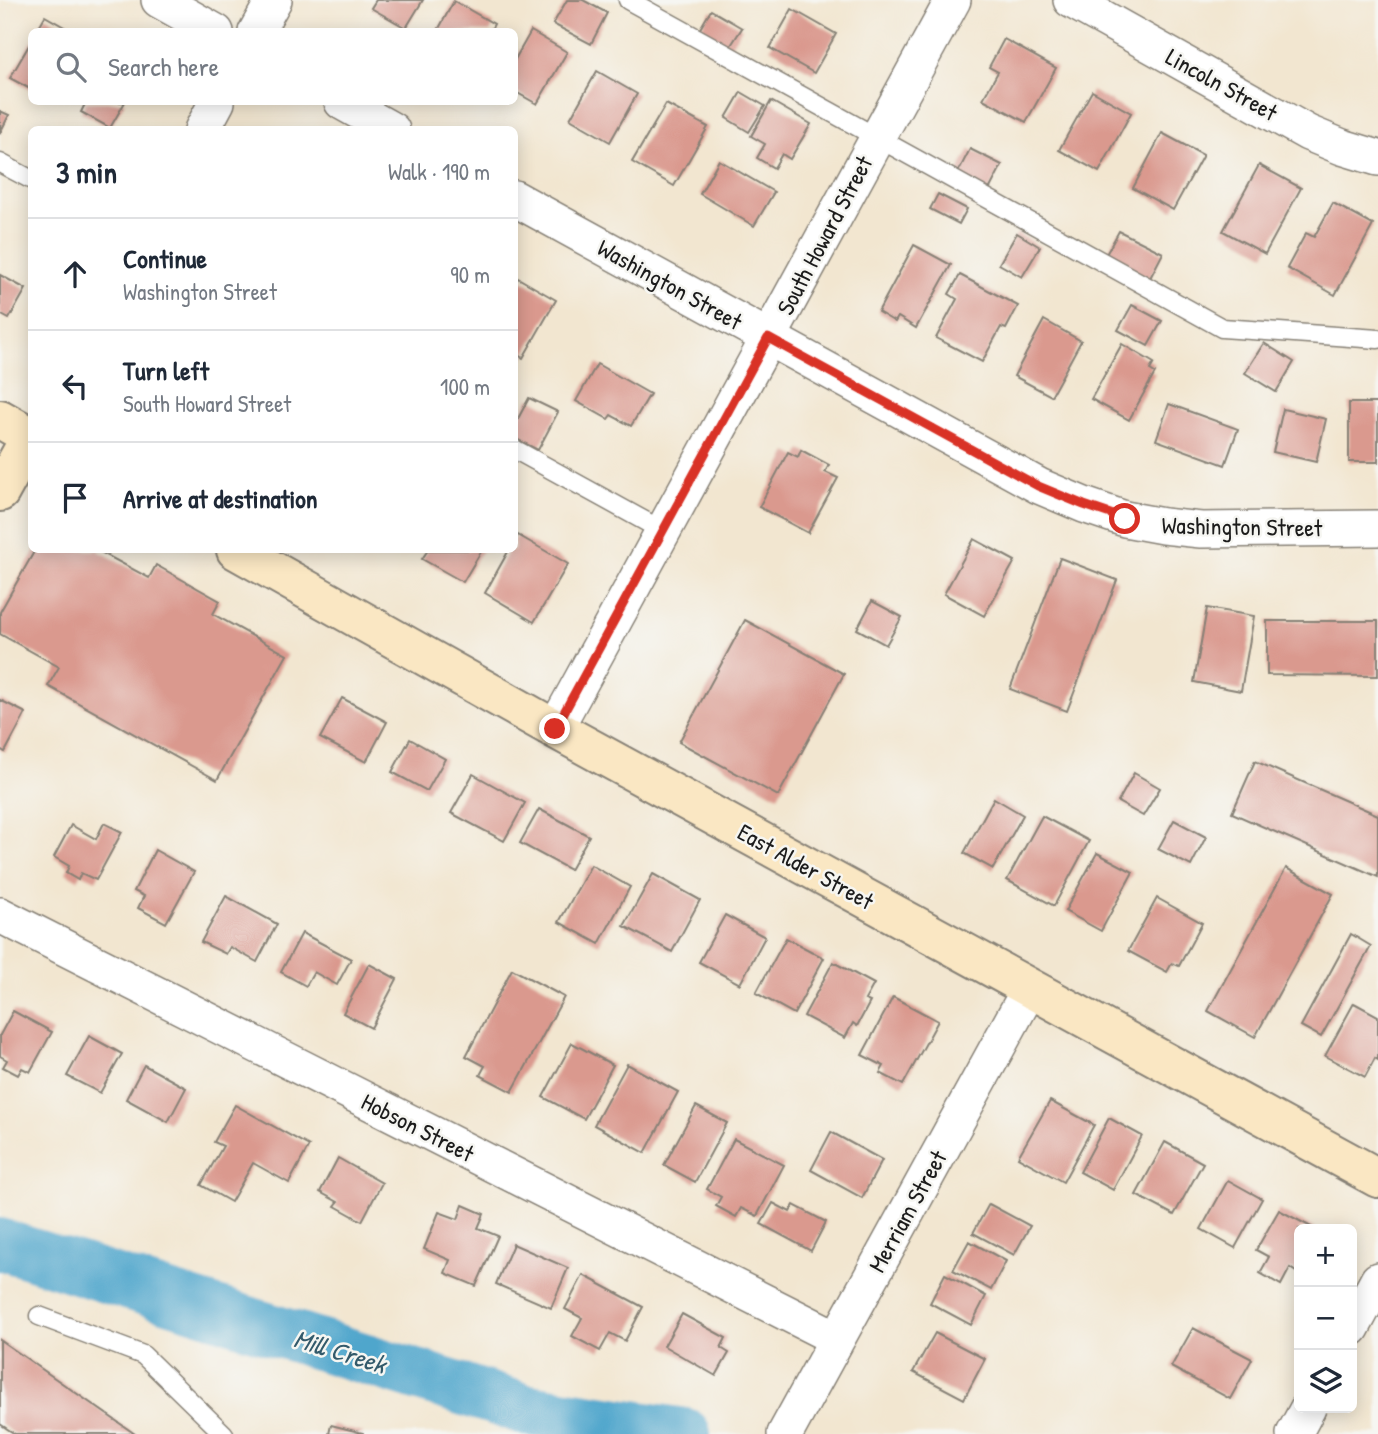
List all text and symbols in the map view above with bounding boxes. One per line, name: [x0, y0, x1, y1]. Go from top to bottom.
search box: [28, 28, 518, 105]
street label: Lincoln Street: [1161, 40, 1284, 128]
icon: search: [52, 48, 90, 86]
text: Search here: [108, 49, 219, 84]
street label: South Howard Street: [769, 149, 880, 320]
text: 3 min: [56, 152, 117, 192]
text: Walk · 190 m: [388, 156, 490, 187]
street label: Washington Street: [592, 231, 749, 337]
text: Continue: [123, 241, 207, 276]
icon: ahead: [56, 255, 94, 293]
text: 90 m: [450, 259, 490, 290]
text: Washington Street: [123, 276, 277, 307]
text: Turn left: [123, 353, 209, 388]
icon: left: [56, 367, 94, 405]
text: 100 m: [440, 371, 490, 402]
text: South Howard Street: [123, 388, 291, 419]
icon: arrive: [56, 479, 94, 517]
text: Arrive at destination: [123, 481, 318, 516]
route start: [1109, 503, 1140, 534]
street label: Washington Street: [1161, 509, 1323, 543]
route end: [539, 713, 570, 744]
street label: East Alder Street: [732, 815, 880, 917]
street label: Hobson Street: [356, 1085, 480, 1169]
street label: Merriam Street: [860, 1144, 954, 1278]
map controls: [1294, 1224, 1357, 1413]
button: +: [1294, 1224, 1357, 1287]
button: −: [1294, 1287, 1357, 1350]
water label: Mill Creek: [290, 1320, 392, 1382]
button: layers: [1294, 1350, 1357, 1413]

